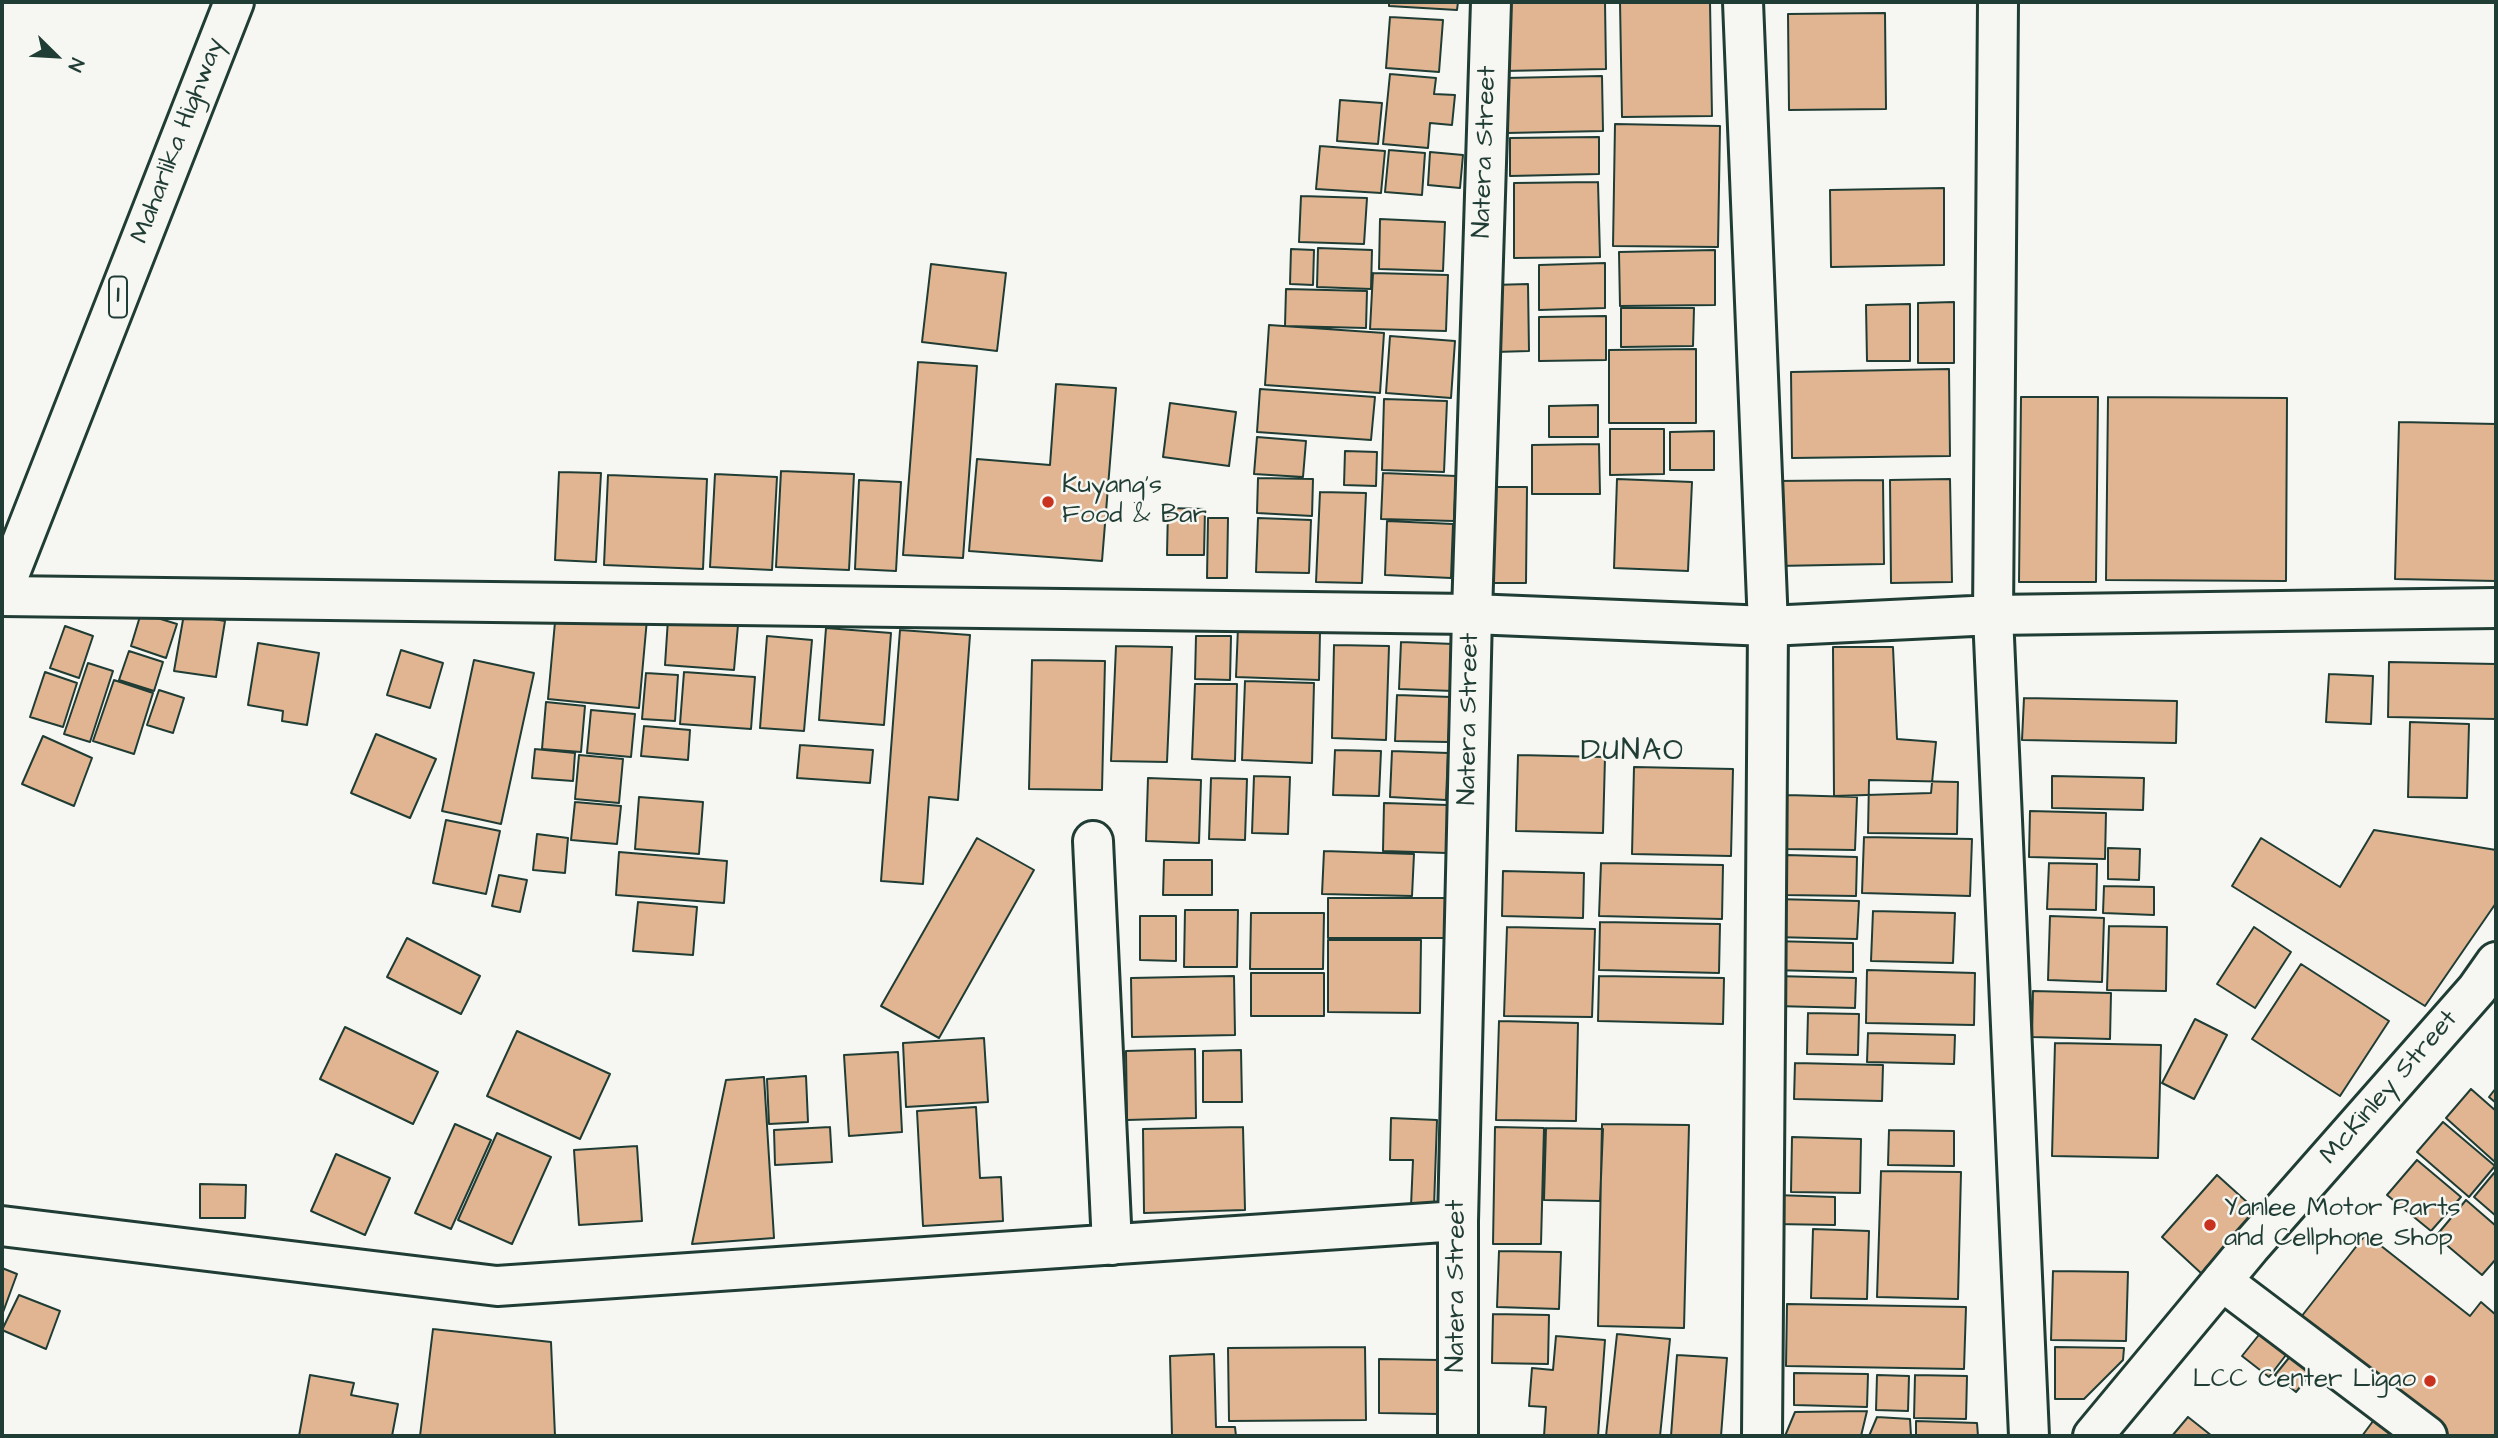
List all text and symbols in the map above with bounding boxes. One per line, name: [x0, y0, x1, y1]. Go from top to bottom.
north arrow: [21, 21, 91, 91]
street label: Maharlika Highway: [126, 34, 232, 248]
text: N: [61, 54, 90, 76]
street label: Natera Street: [1467, 65, 1505, 239]
road number: 1: [109, 276, 127, 318]
place label: Kuyang’s Food & Bar: [1062, 471, 1207, 532]
marker: Kuyang’s Food & Bar: [1040, 494, 1056, 510]
street label: Natera Street: [1453, 633, 1487, 805]
district label: DUNAO: [1581, 735, 1685, 771]
street label: McKinley Street: [2315, 1005, 2465, 1171]
place label: Yanlee Motor Parts and Cellphone Shop: [2224, 1194, 2460, 1256]
street label: Natera Street: [1442, 1200, 1474, 1372]
marker: Yanlee Motor Parts and Cellphone Shop: [2202, 1217, 2218, 1233]
place label: LCC Center Ligao: [2193, 1365, 2416, 1397]
marker: LCC Center Ligao: [2422, 1373, 2438, 1389]

